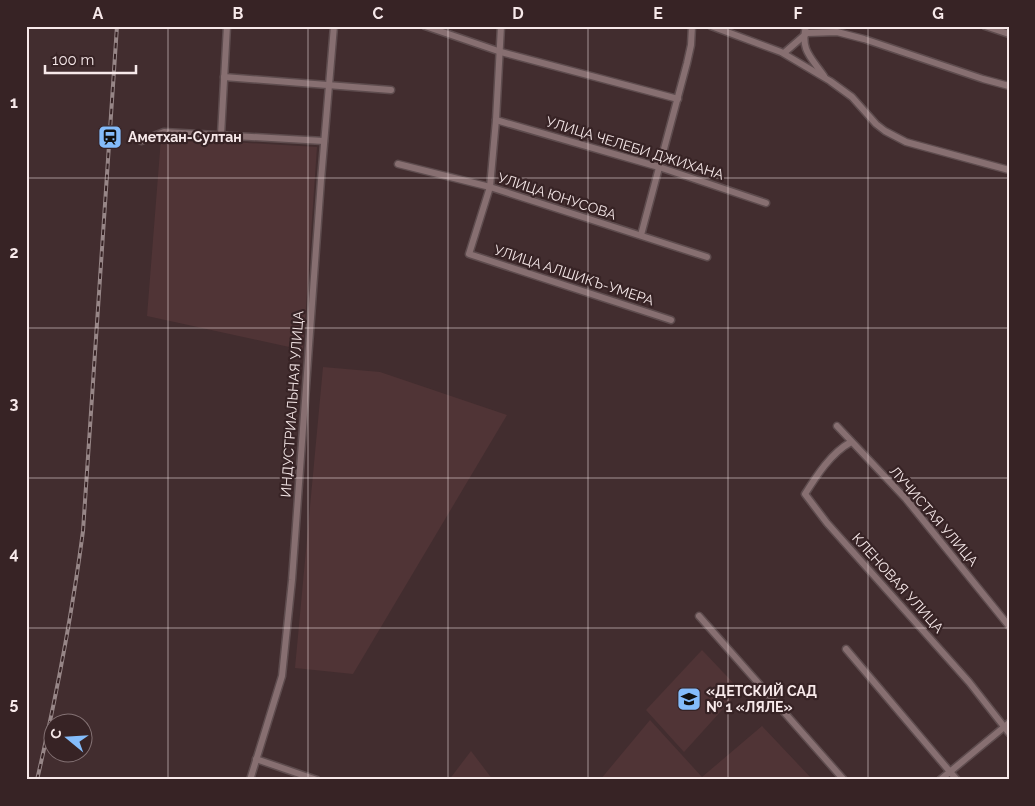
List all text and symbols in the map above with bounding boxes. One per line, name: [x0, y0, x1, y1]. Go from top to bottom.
text: A: [93, 4, 104, 23]
text: B: [233, 4, 244, 23]
text: C: [373, 4, 384, 23]
text: D: [512, 4, 524, 23]
text: E: [653, 4, 663, 23]
text: F: [793, 4, 803, 23]
text: G: [932, 4, 944, 23]
scale bar: [45, 42, 136, 74]
text: 100 m: [52, 51, 94, 69]
text: 1: [10, 93, 18, 112]
street label: УЛИЦА ЧЕЛЕБИ ДЖИХАНА: [544, 113, 726, 183]
station icon: Аметхан-Султан: [97, 124, 123, 150]
place label: Аметхан-Султан: [128, 129, 242, 145]
street label: УЛИЦА ЮНУСОВА: [496, 169, 619, 223]
street label: УЛИЦА АЛШИКЪ-УМЕРА: [492, 242, 657, 309]
text: 2: [9, 243, 19, 262]
street label: ИНДУСТРИАЛЬНАЯ УЛИЦА: [277, 310, 307, 498]
text: 3: [10, 394, 19, 413]
street label: ЛУЧИСТАЯ УЛИЦА: [886, 463, 982, 569]
street label: КЛЕНОВАЯ УЛИЦА: [849, 530, 947, 637]
text: 4: [9, 544, 19, 563]
place label: «ДЕТСКИЙ САД № 1 «ЛЯЛЕ»: [706, 682, 817, 715]
school or university icon: «ДЕТСКИЙ САД № 1 «ЛЯЛЕ»: [676, 686, 702, 712]
text: 5: [10, 694, 19, 713]
north arrow: [42, 714, 92, 764]
text: С: [47, 727, 65, 741]

